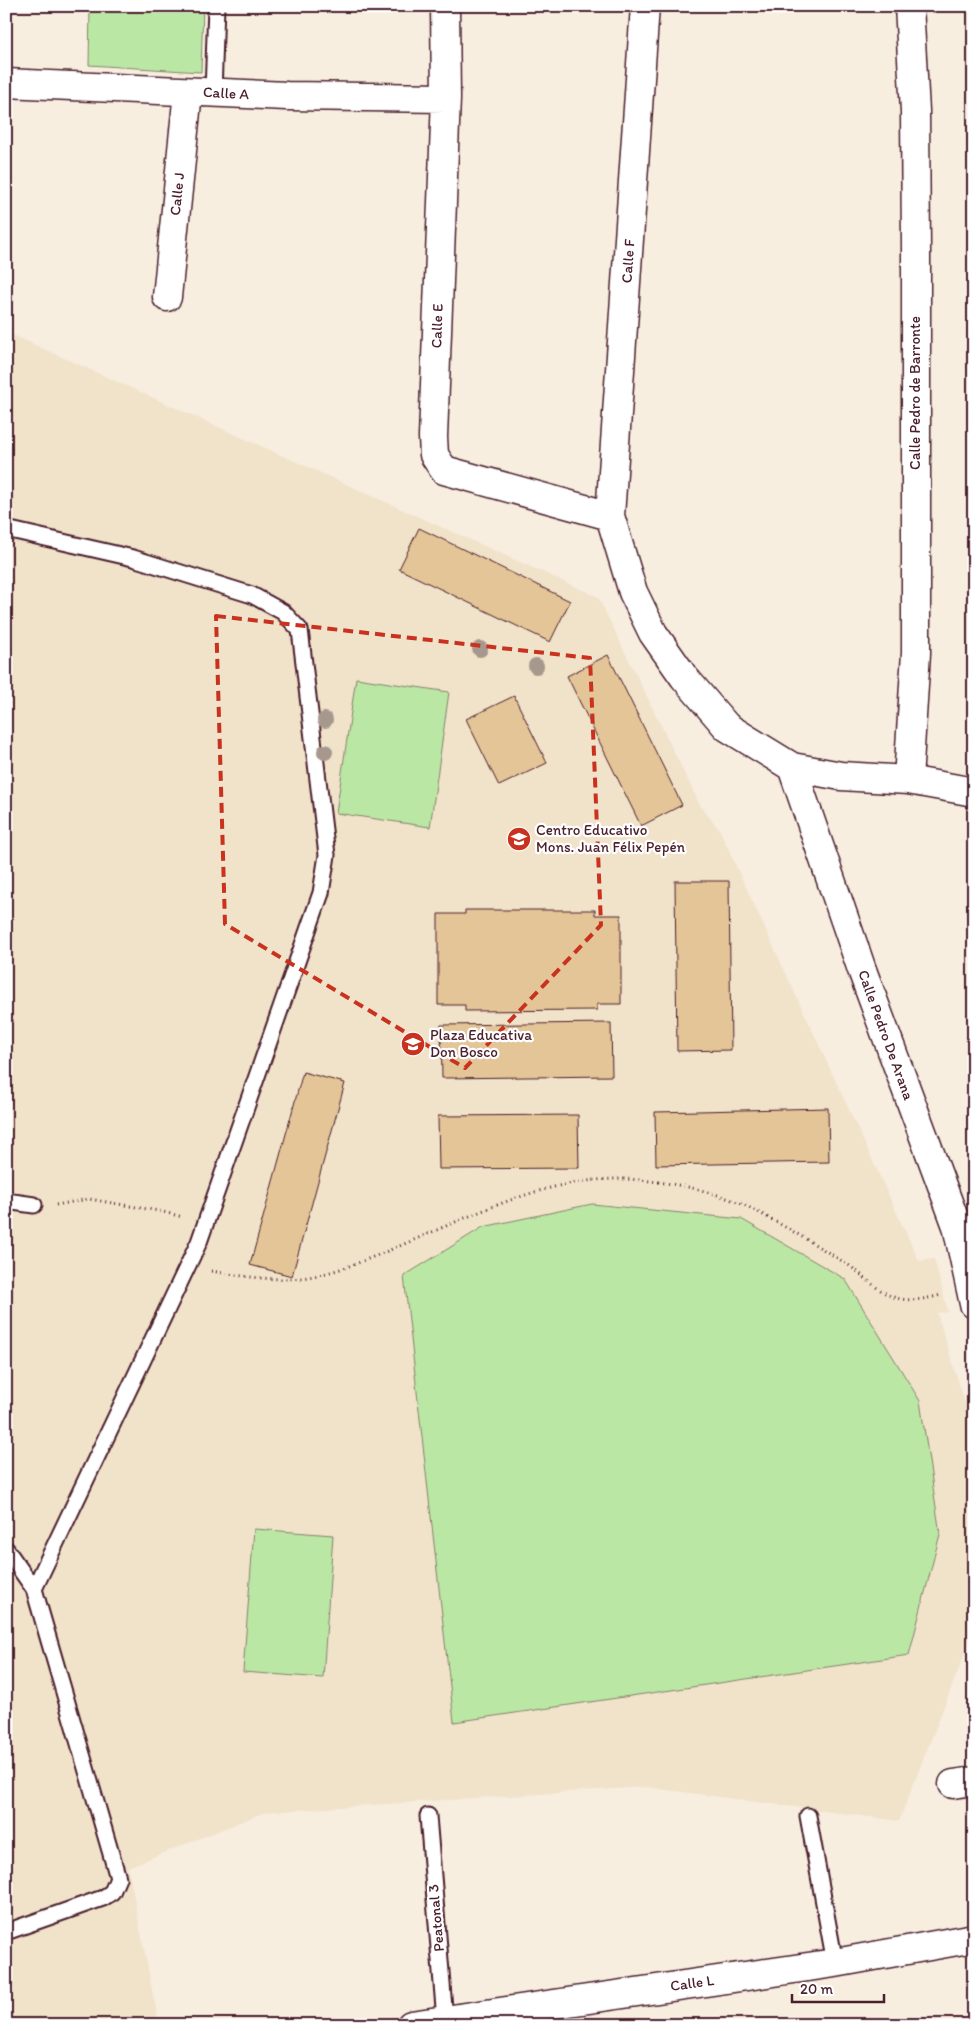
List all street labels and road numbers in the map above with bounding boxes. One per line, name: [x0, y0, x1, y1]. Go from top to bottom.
street label: Calle A: [203, 83, 250, 103]
street label: Calle J: [166, 171, 188, 217]
street label: Calle F: [617, 238, 639, 284]
street label: Calle E: [427, 303, 447, 349]
street label: Calle Pedro de Barronte: [906, 316, 924, 470]
street label: Calle Pedro De Arana: [854, 968, 918, 1103]
street label: Peatonal 3: [424, 1884, 448, 1952]
street label: Calle L: [669, 1971, 715, 1995]

